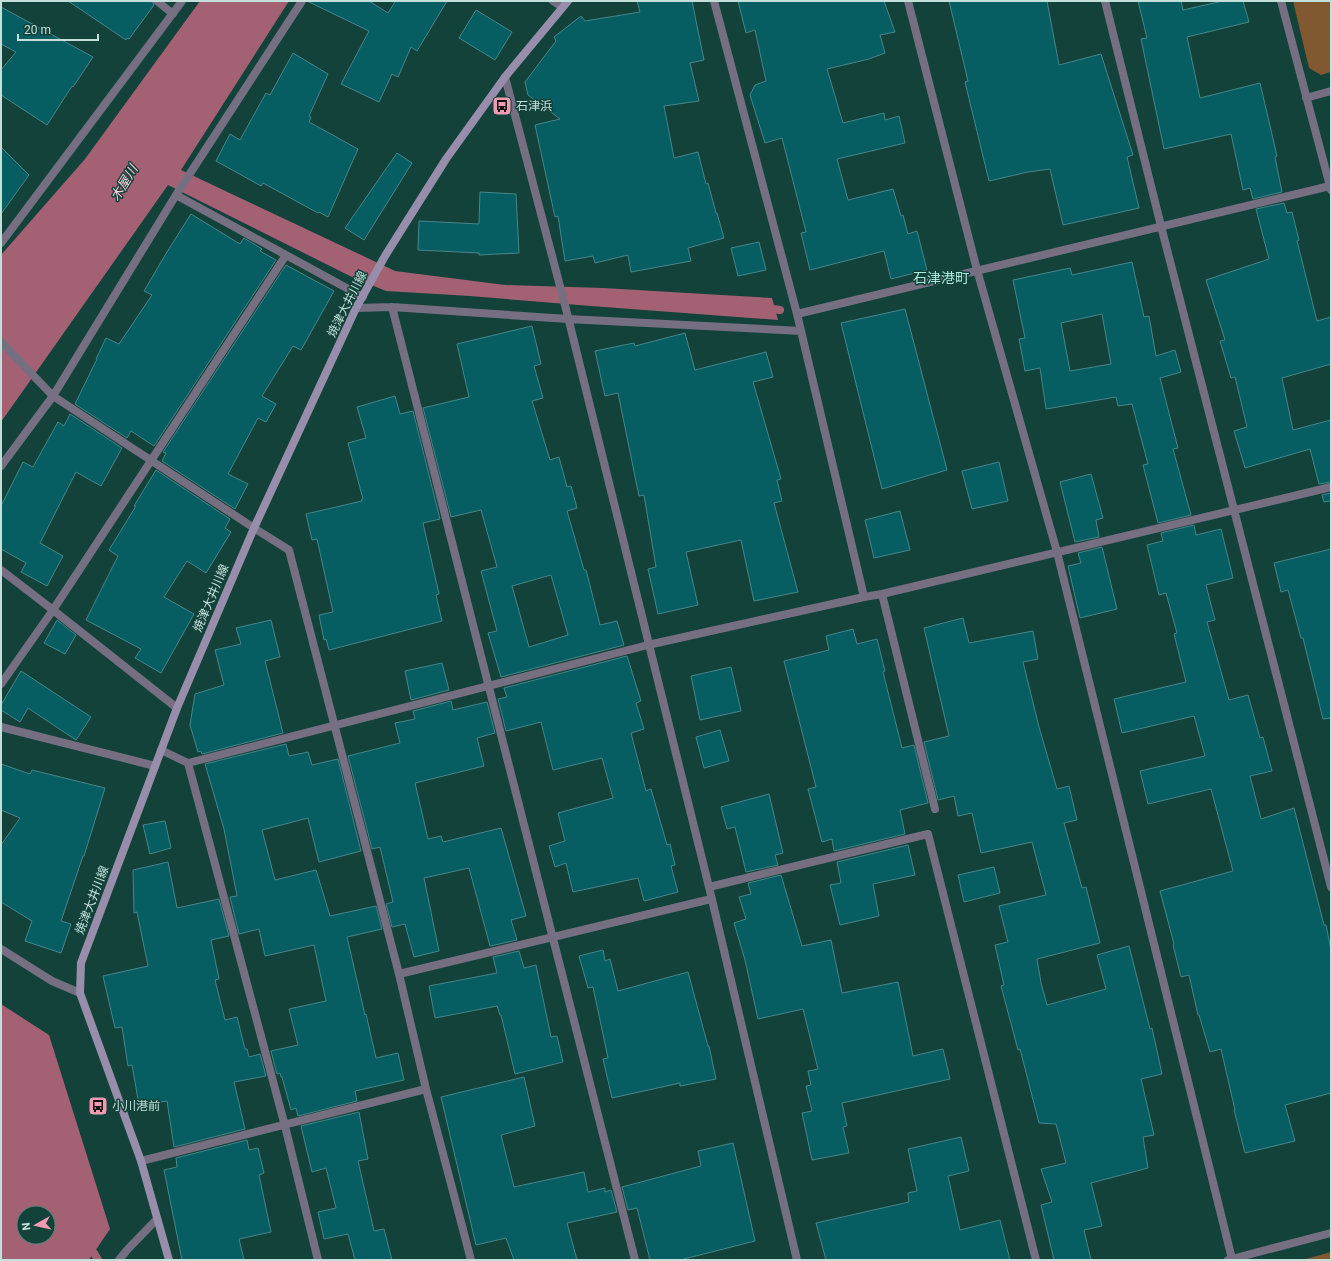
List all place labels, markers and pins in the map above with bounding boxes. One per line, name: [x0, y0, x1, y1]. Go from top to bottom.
bus stop icon: 石津浜: [491, 95, 513, 117]
place label: 石津浜: [516, 99, 552, 113]
bus stop icon: 小川港前: [87, 1095, 109, 1117]
place label: 小川港前: [112, 1099, 160, 1113]

